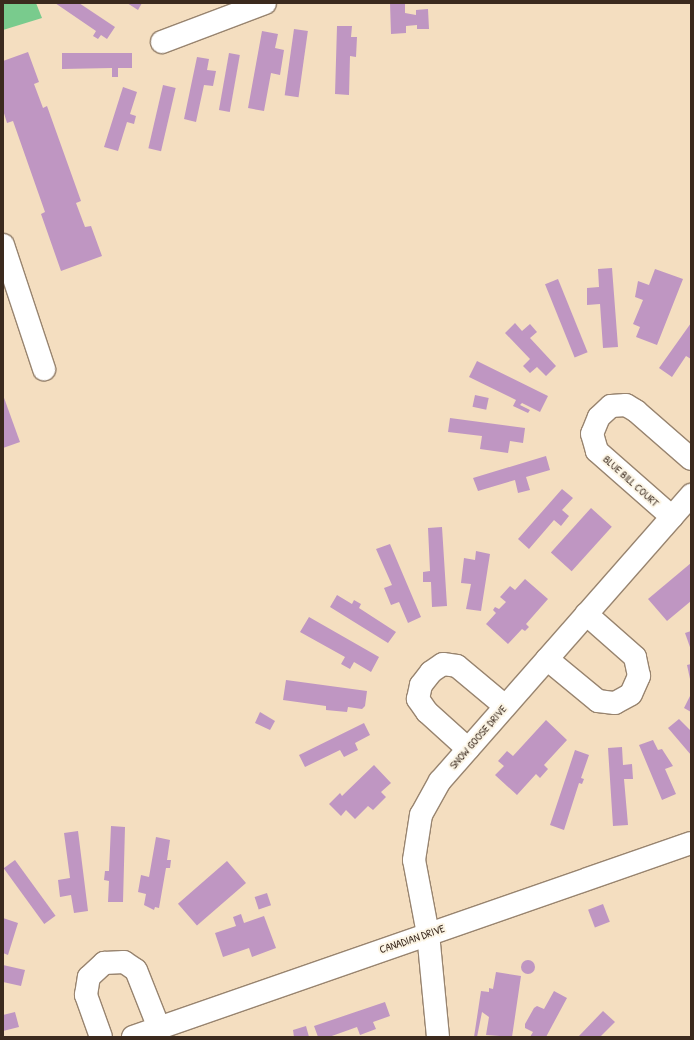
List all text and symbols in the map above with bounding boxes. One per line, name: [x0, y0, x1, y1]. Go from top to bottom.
street label: BLUE BILL COURT: [600, 453, 662, 509]
street label: SNOW GOOSE DRIVE: [447, 702, 509, 772]
street label: CANADIAN DRIVE: [378, 922, 446, 956]

